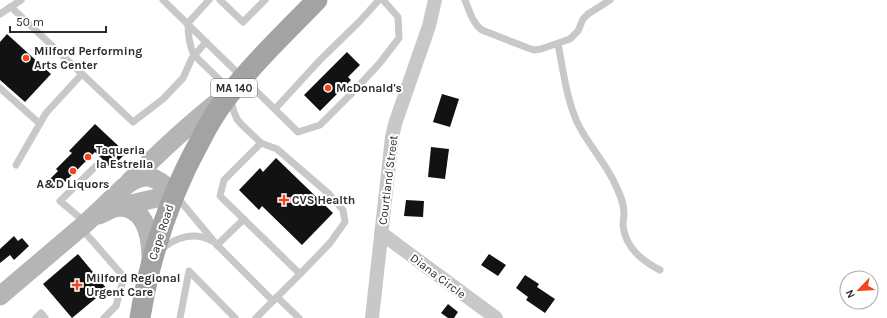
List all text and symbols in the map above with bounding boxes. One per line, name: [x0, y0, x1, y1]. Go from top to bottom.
scale bar: [10, 8, 106, 34]
text: 50 m: [16, 15, 44, 29]
place label: Milford Performing Arts Center: [34, 44, 142, 72]
marker: Milford Performing Arts Center: [21, 53, 31, 63]
road number: MA 140: [211, 79, 257, 97]
place label: McDonald's: [336, 81, 402, 95]
marker: McDonald's: [323, 83, 333, 93]
street label: Courtland Street: [376, 134, 400, 226]
place label: Taqueria la Estrella: [96, 143, 153, 171]
marker: Taqueria la Estrella: [83, 152, 93, 162]
marker: A&D Liquors: [68, 166, 78, 176]
place label: A&D Liquors: [37, 177, 109, 191]
place label: CVS Health: [292, 193, 355, 207]
marker: CVS Health: [279, 195, 289, 205]
street label: Cape Road: [145, 202, 177, 262]
street label: Diana Circle: [408, 251, 468, 301]
north arrow: [839, 270, 879, 310]
place label: Milford Regional Urgent Care: [86, 271, 180, 299]
marker: Milford Regional Urgent Care: [71, 279, 83, 291]
text: N: [843, 288, 858, 300]

